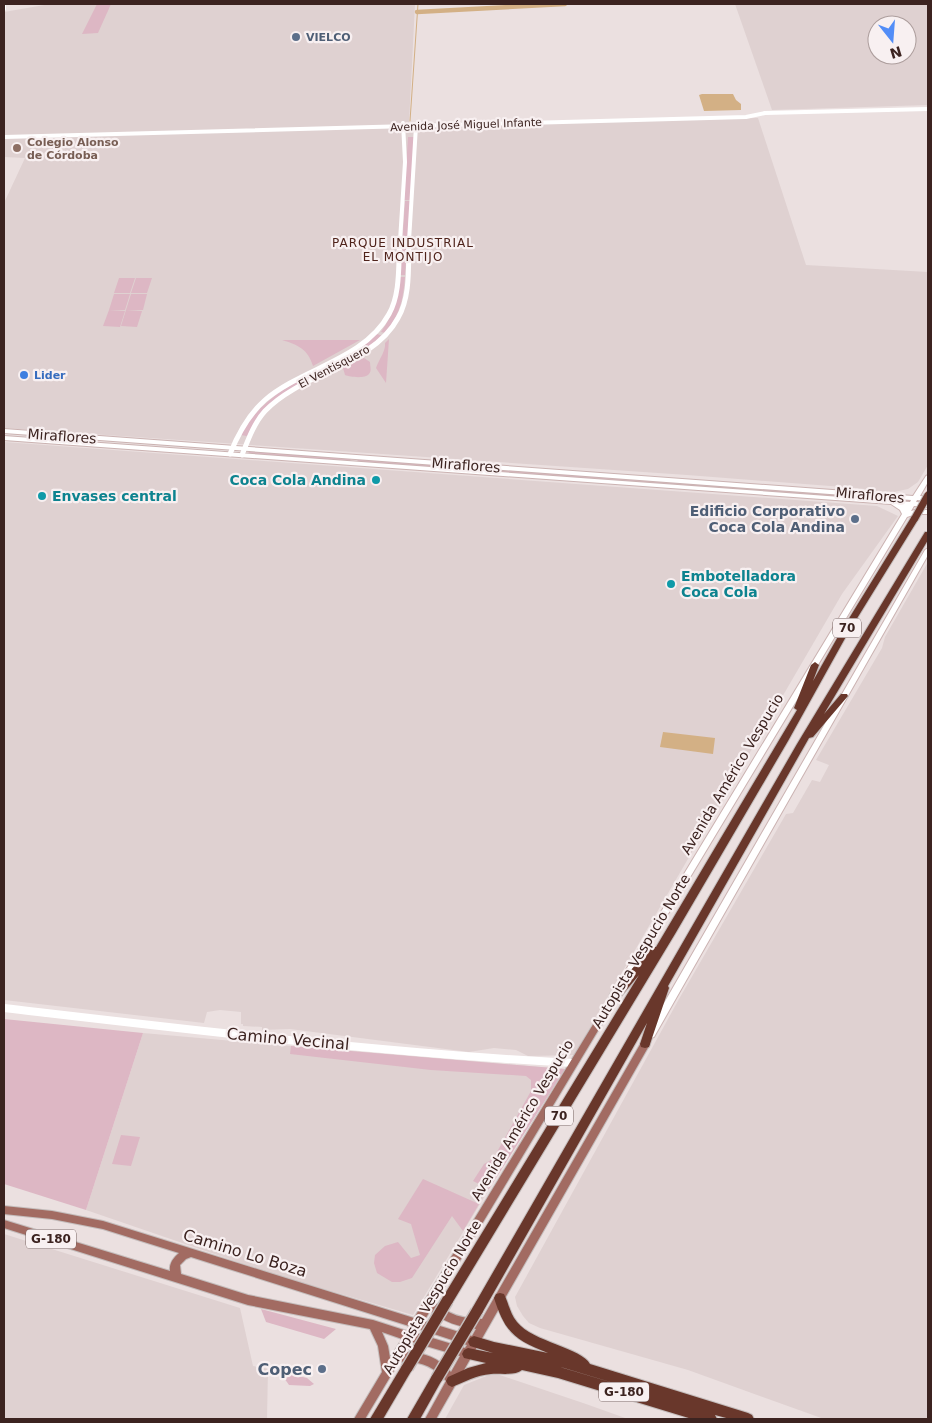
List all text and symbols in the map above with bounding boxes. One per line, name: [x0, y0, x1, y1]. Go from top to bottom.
north arrow: [867, 15, 917, 65]
marker: VIELCO: [290, 31, 302, 43]
place label: VIELCO: [306, 31, 351, 44]
text: N: [888, 43, 904, 62]
street label: Avenida José Miguel Infante: [390, 116, 542, 134]
place label: Colegio Alonso de Córdoba: [27, 136, 119, 162]
marker: Colegio Alonso de Córdoba: [11, 142, 23, 154]
district label: PARQUE INDUSTRIAL EL MONTIJO: [332, 236, 474, 264]
street label: El Ventisquero: [296, 343, 372, 391]
marker: Lider: [18, 369, 30, 381]
place label: Lider: [34, 369, 66, 382]
street label: Miraflores: [27, 426, 97, 446]
street label: Miraflores: [431, 455, 501, 475]
place label: Coca Cola Andina: [229, 472, 366, 488]
marker: Coca Cola Andina: [370, 474, 382, 486]
street label: Miraflores: [835, 484, 905, 506]
place label: Envases central: [52, 488, 177, 504]
marker: Envases central: [36, 490, 48, 502]
place label: Edificio Corporativo Coca Cola Andina: [690, 503, 845, 535]
marker: Edificio Corporativo Coca Cola Andina: [849, 513, 861, 525]
place label: Embotelladora Coca Cola: [681, 568, 796, 600]
marker: Embotelladora Coca Cola: [665, 578, 677, 590]
road number: 70: [833, 618, 861, 638]
street label: Avenida Américo Vespucio: [678, 691, 786, 857]
street label: Autopista Vespucio Norte: [589, 871, 693, 1031]
street label: Camino Vecinal: [226, 1024, 350, 1054]
street label: Avenida Américo Vespucio: [468, 1037, 576, 1203]
road number: 70: [545, 1106, 573, 1126]
street label: Autopista Vespucio Norte: [380, 1217, 484, 1377]
street label: Camino Lo Boza: [181, 1225, 309, 1281]
road number: G-180: [26, 1230, 76, 1248]
place label: Copec: [257, 1360, 312, 1379]
marker: Copec: [316, 1363, 328, 1375]
road number: G-180: [599, 1382, 649, 1401]

